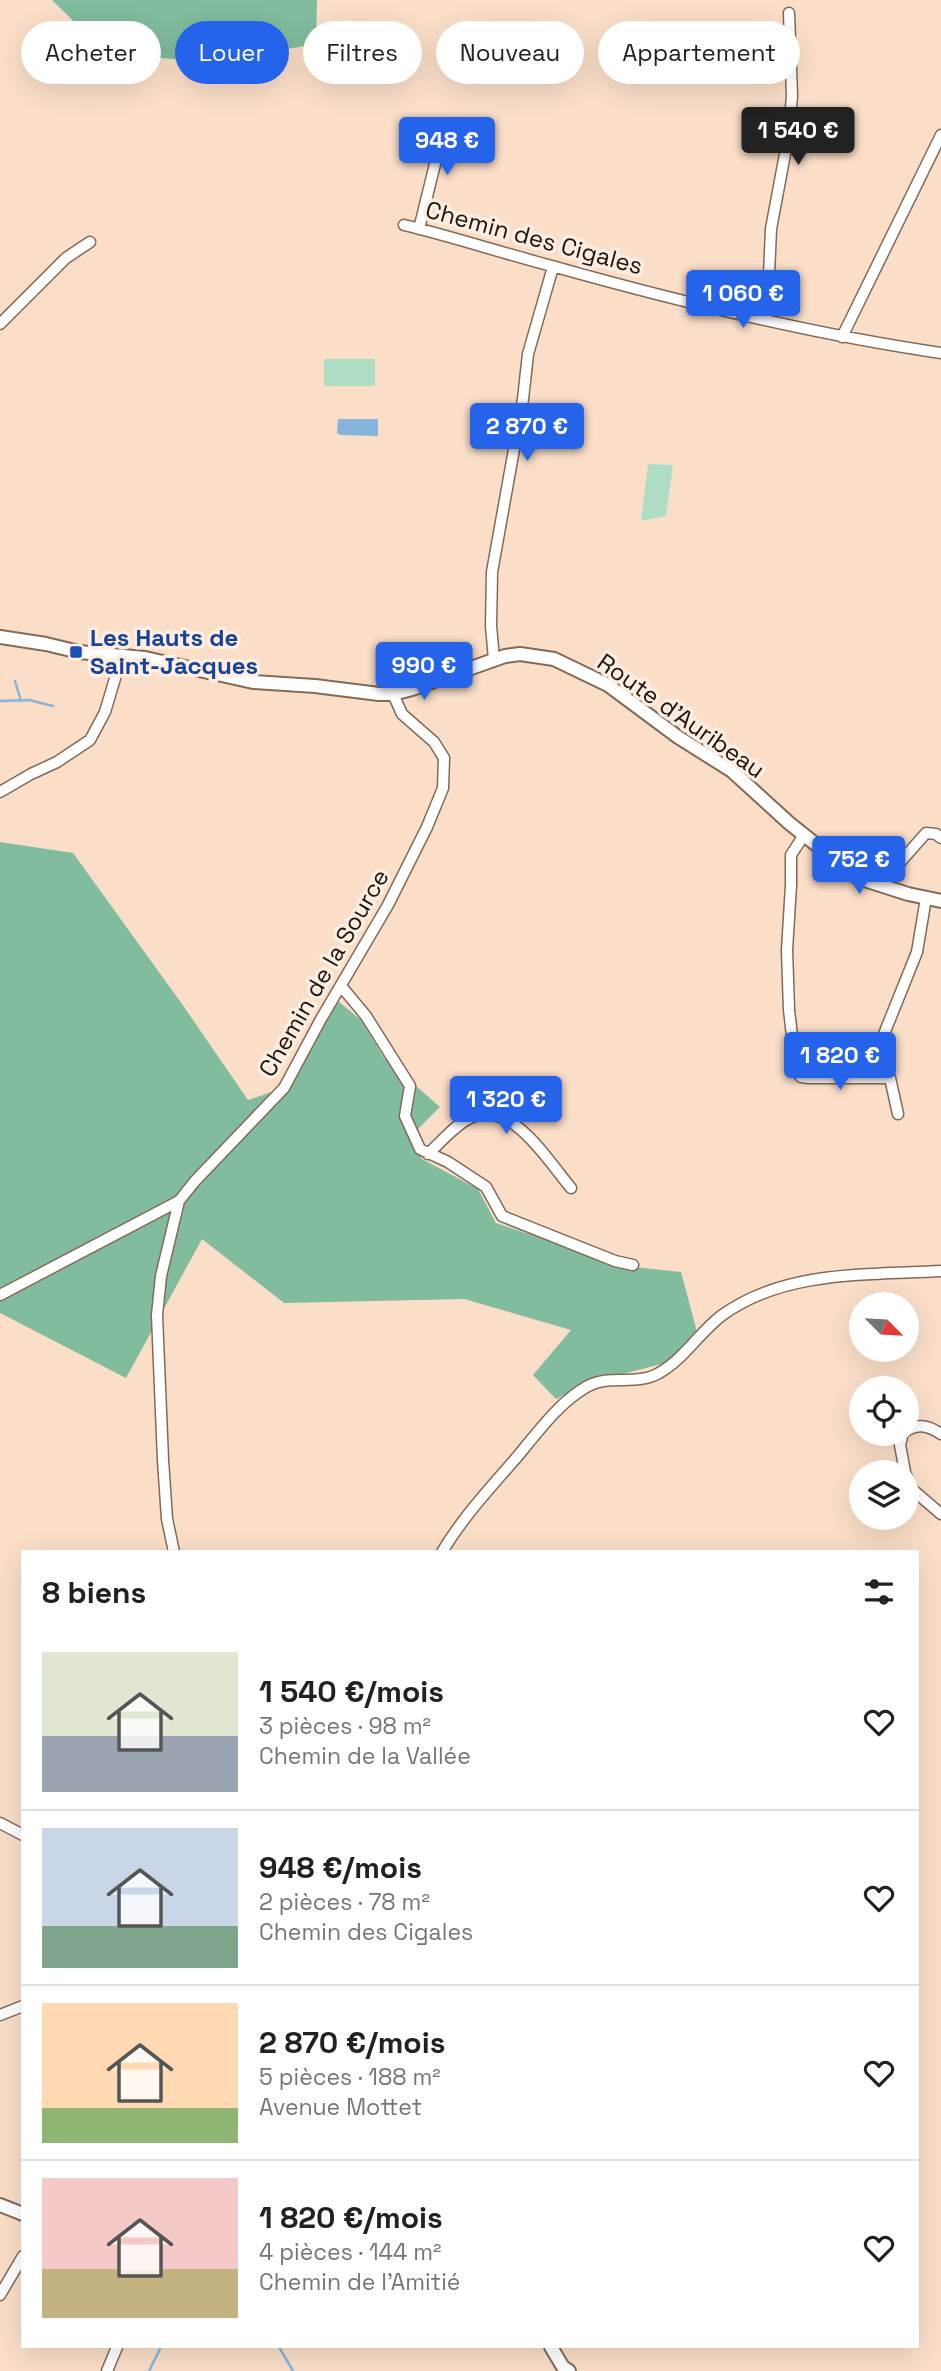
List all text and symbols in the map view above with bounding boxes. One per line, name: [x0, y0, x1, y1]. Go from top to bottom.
chip: Acheter: [21, 21, 161, 84]
chip: Louer: [175, 21, 289, 84]
chip: Filtres: [303, 21, 422, 84]
chip: Nouveau: [436, 21, 584, 84]
chip: Appartement: [598, 21, 800, 84]
pin: 1 540 €: [733, 108, 863, 167]
text: 1 540 €: [757, 115, 839, 145]
pin: 948 €: [398, 118, 496, 177]
text: 948 €: [415, 125, 479, 155]
street label: Chemin des Cigales: [422, 194, 646, 281]
pin: 1 060 €: [678, 270, 808, 330]
text: 1 060 €: [702, 278, 784, 308]
pin: 2 870 €: [462, 404, 592, 463]
text: 2 870 €: [486, 411, 568, 441]
place label: Les Hauts de Saint-Jacques: [90, 622, 258, 681]
pin: 990 €: [375, 642, 473, 702]
marker: Les Hauts de Saint-Jacques: [68, 644, 84, 660]
street label: Route d'Auribeau: [591, 646, 771, 785]
text: 990 €: [392, 650, 456, 680]
pin: 752 €: [810, 836, 908, 896]
text: 752 €: [828, 844, 890, 874]
street label: Chemin de la Source: [251, 863, 396, 1082]
pin: 1 820 €: [775, 1032, 905, 1092]
text: 1 820 €: [800, 1040, 880, 1070]
pin: 1 320 €: [441, 1076, 571, 1136]
text: 1 320 €: [466, 1084, 546, 1114]
north arrow: [849, 1292, 919, 1362]
map controls: [849, 1292, 919, 1530]
button: locate: [849, 1376, 919, 1446]
button: layers: [849, 1460, 919, 1530]
text: 8 biens: [42, 1573, 146, 1612]
icon: filters: [860, 1573, 898, 1611]
text: 1 540 €/mois: [259, 1672, 444, 1711]
icon: home: [98, 1680, 182, 1764]
icon: heart: [860, 1703, 898, 1741]
text: 3 pièces · 98 m²: [259, 1711, 431, 1741]
text: Chemin de la Vallée: [259, 1741, 471, 1771]
text: 948 €/mois: [259, 1848, 422, 1887]
icon: home: [98, 1856, 182, 1940]
icon: heart: [860, 1879, 898, 1917]
text: 2 pièces · 78 m²: [259, 1887, 430, 1917]
text: Chemin des Cigales: [259, 1917, 473, 1947]
text: 2 870 €/mois: [259, 2023, 445, 2062]
icon: home: [98, 2031, 182, 2115]
icon: heart: [860, 2054, 898, 2092]
text: 5 pièces · 188 m²: [259, 2062, 441, 2092]
text: Avenue Mottet: [259, 2092, 422, 2122]
text: 1 820 €/mois: [259, 2198, 443, 2237]
icon: home: [98, 2206, 182, 2290]
icon: heart: [860, 2229, 898, 2267]
text: 4 pièces · 144 m²: [259, 2237, 441, 2267]
text: Chemin de l'Amitié: [259, 2267, 460, 2297]

